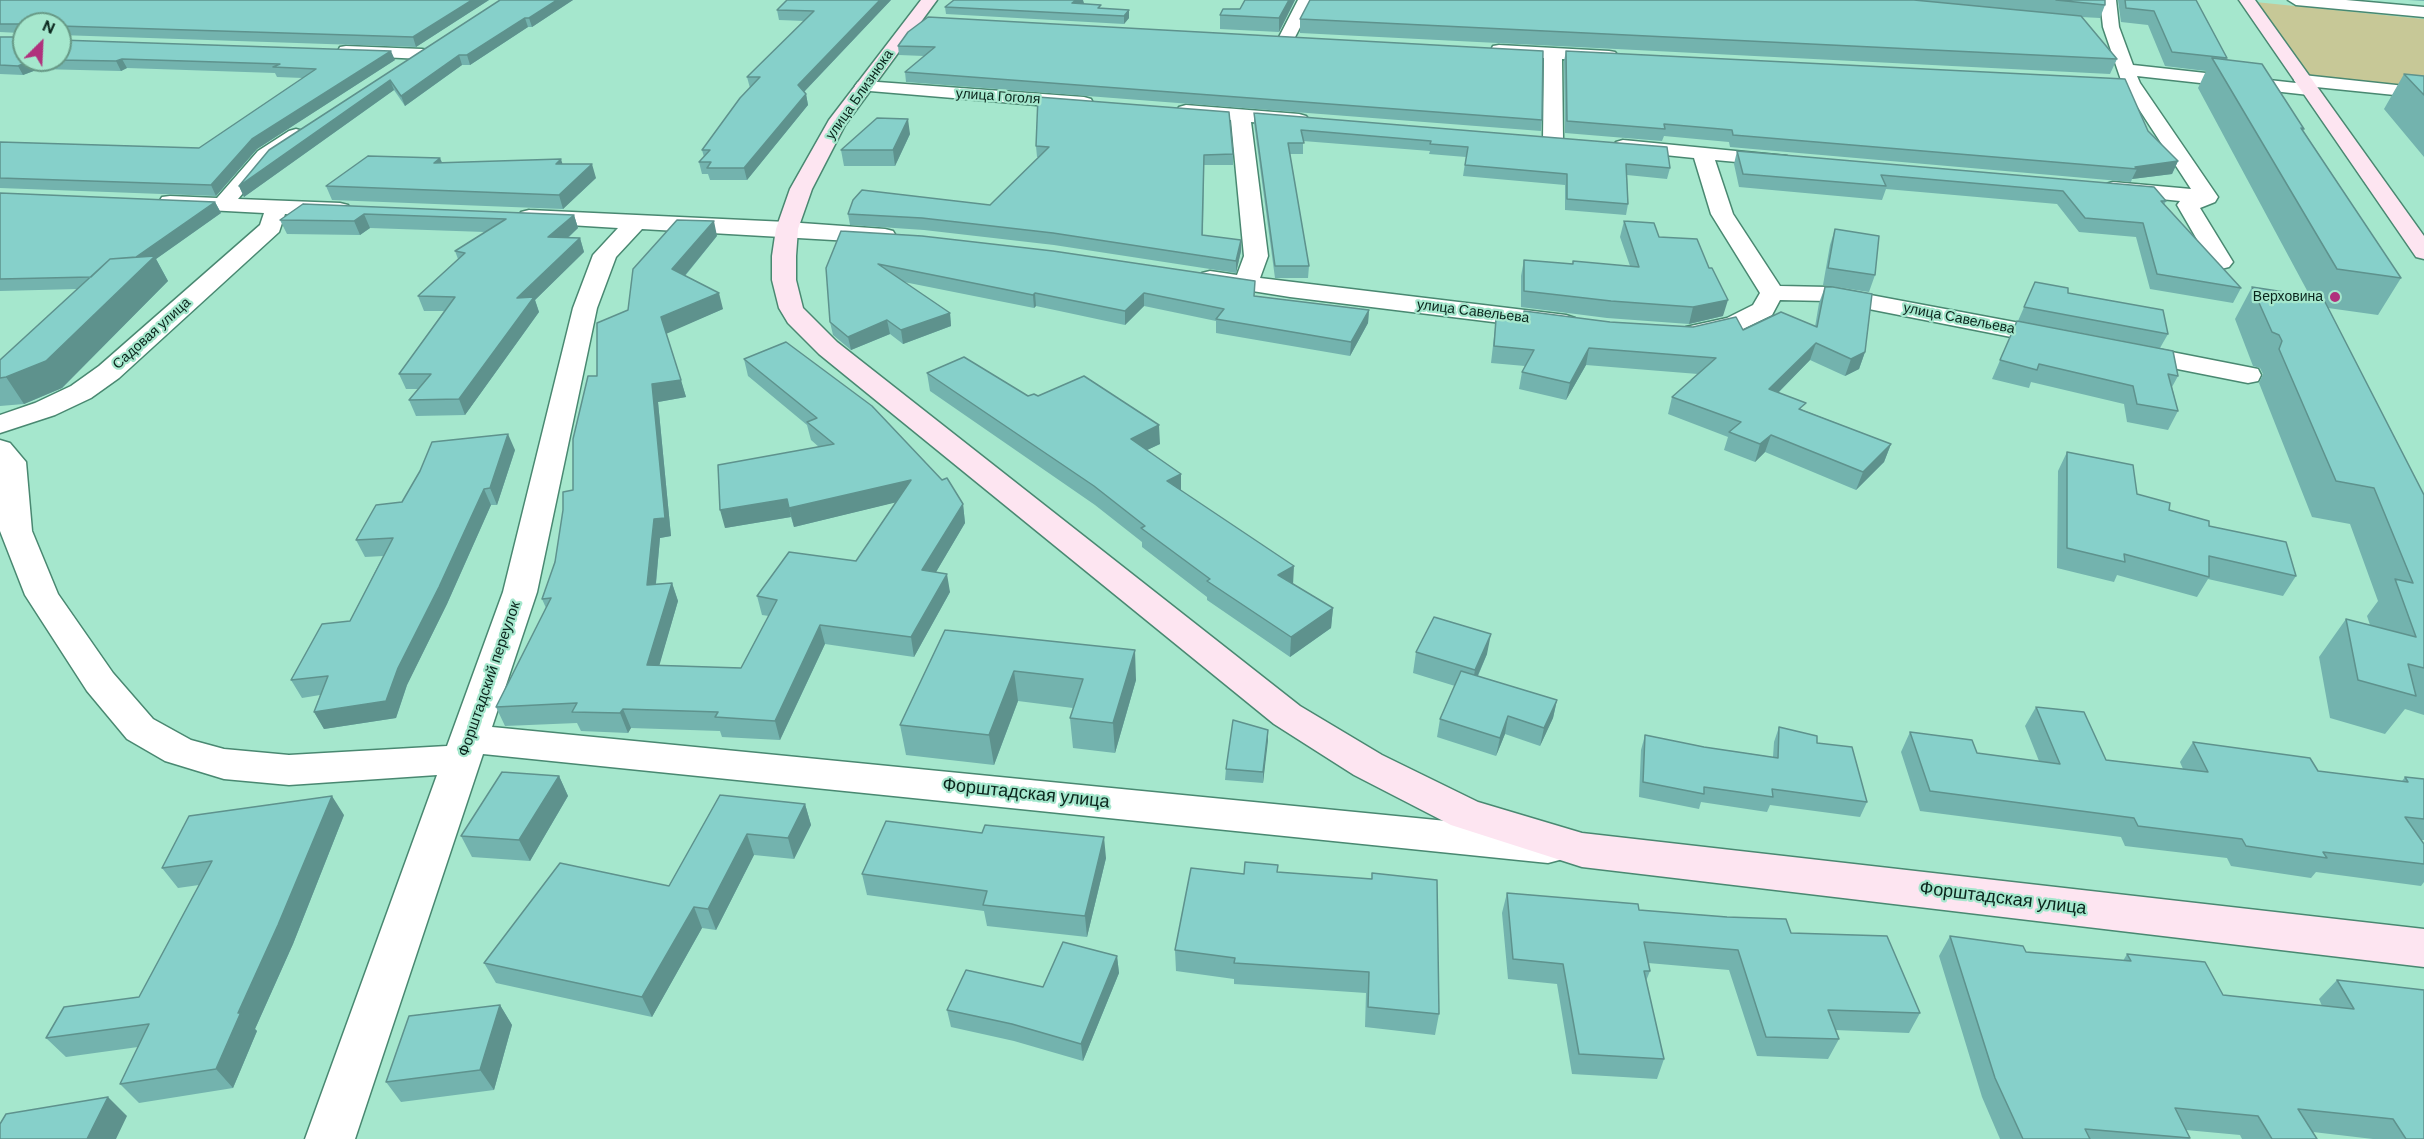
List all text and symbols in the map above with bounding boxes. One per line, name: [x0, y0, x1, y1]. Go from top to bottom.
north arrow: [12, 12, 72, 72]
text: N: [39, 15, 58, 39]
street label: улица Близнюка: [823, 47, 897, 143]
street label: улица Гоголя: [955, 86, 1041, 108]
place label: Верховина: [2253, 289, 2323, 305]
marker: Верховина: [2328, 290, 2342, 304]
street label: Садовая улица: [110, 295, 194, 373]
street label: улица Савельева: [1416, 297, 1530, 327]
street label: улица Савельева: [1902, 300, 2016, 338]
street label: Форштадский переулок: [455, 599, 525, 759]
street label: Форштадская улица: [941, 774, 1111, 814]
street label: Форштадская улица: [1918, 878, 2088, 920]

